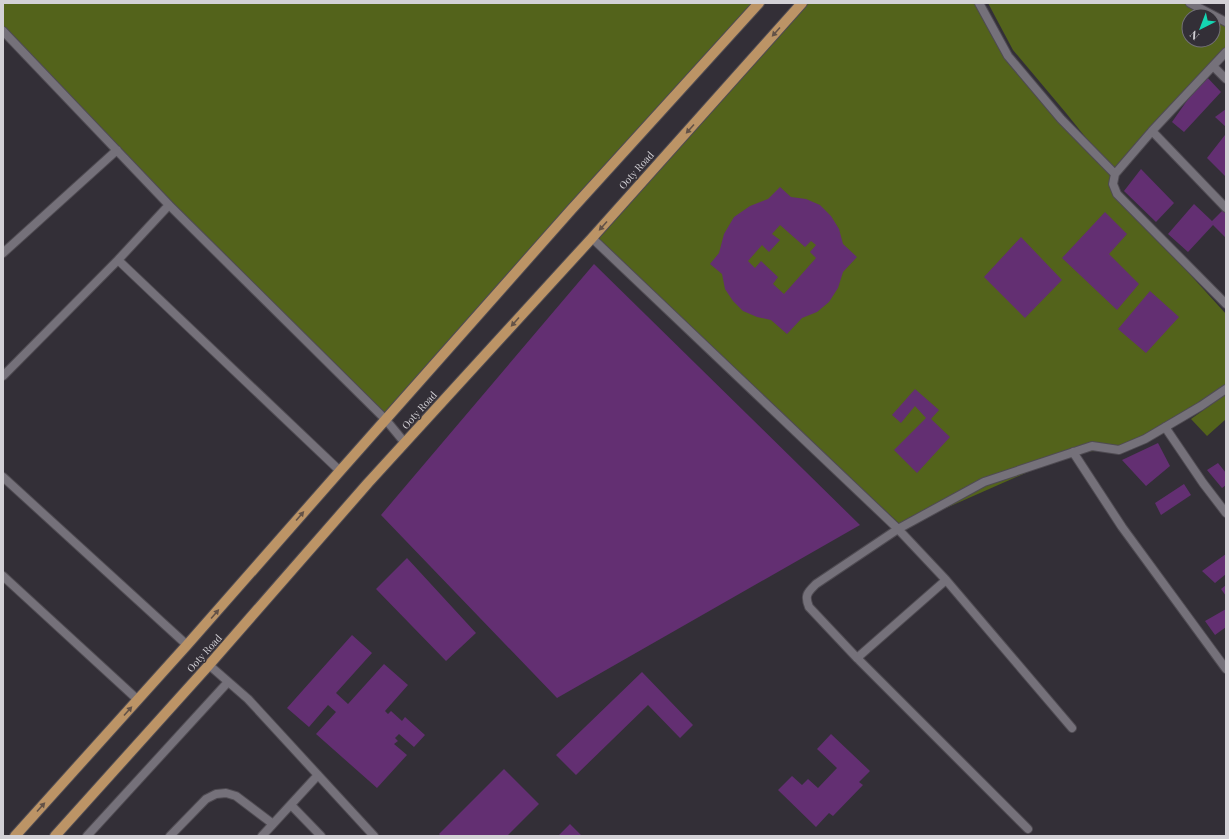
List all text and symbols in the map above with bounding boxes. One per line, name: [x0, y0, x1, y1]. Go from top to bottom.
north arrow: [1181, 8, 1221, 48]
one-way arrow: [772, 27, 781, 37]
text: N: [1186, 28, 1202, 44]
one-way arrow: [685, 124, 694, 134]
street label: Ooty Road: [615, 148, 657, 192]
one-way arrow: [598, 220, 607, 231]
one-way arrow: [511, 317, 520, 327]
street label: Ooty Road: [398, 388, 440, 432]
one-way arrow: [296, 511, 305, 521]
one-way arrow: [210, 609, 219, 619]
street label: Ooty Road: [183, 631, 225, 675]
one-way arrow: [123, 706, 133, 716]
one-way arrow: [36, 802, 45, 812]

